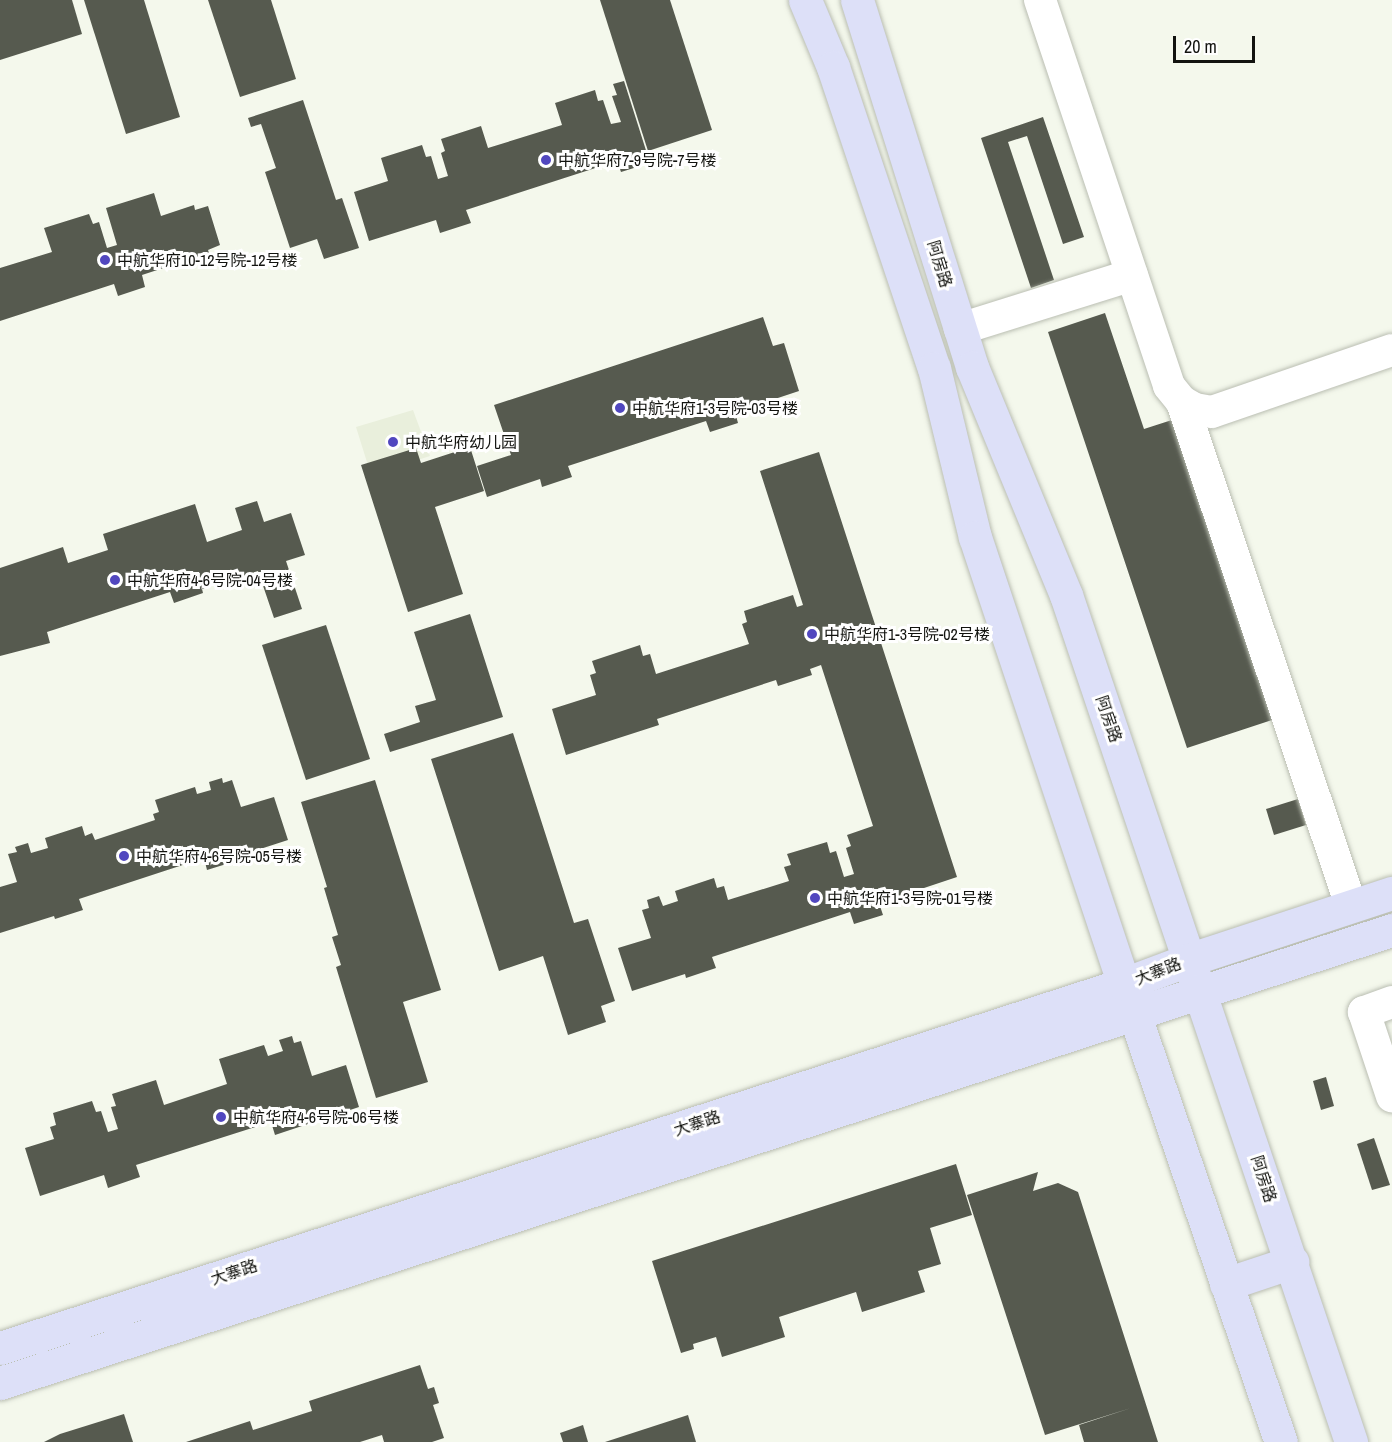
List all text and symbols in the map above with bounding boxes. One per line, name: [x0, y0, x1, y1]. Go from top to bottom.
scale bar: [1176, 24, 1258, 62]
text: 20 m: [1184, 34, 1217, 59]
place label: 中航华府7-9号院-7号楼: [558, 150, 717, 170]
marker: 中航华府7-9号院-7号楼: [539, 153, 553, 167]
street label: 阿房路: [924, 238, 956, 290]
place label: 中航华府10-12号院-12号楼: [117, 250, 298, 270]
marker: 中航华府10-12号院-12号楼: [98, 253, 112, 267]
place label: 中航华府1-3号院-03号楼: [632, 398, 798, 418]
marker: 中航华府1-3号院-03号楼: [613, 401, 627, 415]
place label: 中航华府幼儿园: [405, 432, 517, 452]
marker: 中航华府幼儿园: [386, 435, 400, 449]
place label: 中航华府4-6号院-04号楼: [127, 570, 293, 590]
marker: 中航华府4-6号院-04号楼: [108, 573, 122, 587]
place label: 中航华府1-3号院-02号楼: [824, 624, 990, 644]
marker: 中航华府1-3号院-02号楼: [805, 627, 819, 641]
street label: 阿房路: [1092, 693, 1126, 745]
place label: 中航华府4-6号院-05号楼: [136, 846, 302, 866]
marker: 中航华府4-6号院-05号楼: [117, 849, 131, 863]
place label: 中航华府1-3号院-01号楼: [827, 888, 993, 908]
marker: 中航华府1-3号院-01号楼: [808, 891, 822, 905]
street label: 大寨路: [1132, 953, 1184, 989]
street label: 大寨路: [671, 1106, 723, 1140]
place label: 中航华府4-6号院-06号楼: [233, 1107, 399, 1127]
marker: 中航华府4-6号院-06号楼: [214, 1110, 228, 1124]
street label: 阿房路: [1247, 1153, 1281, 1205]
street label: 大寨路: [208, 1255, 260, 1289]

